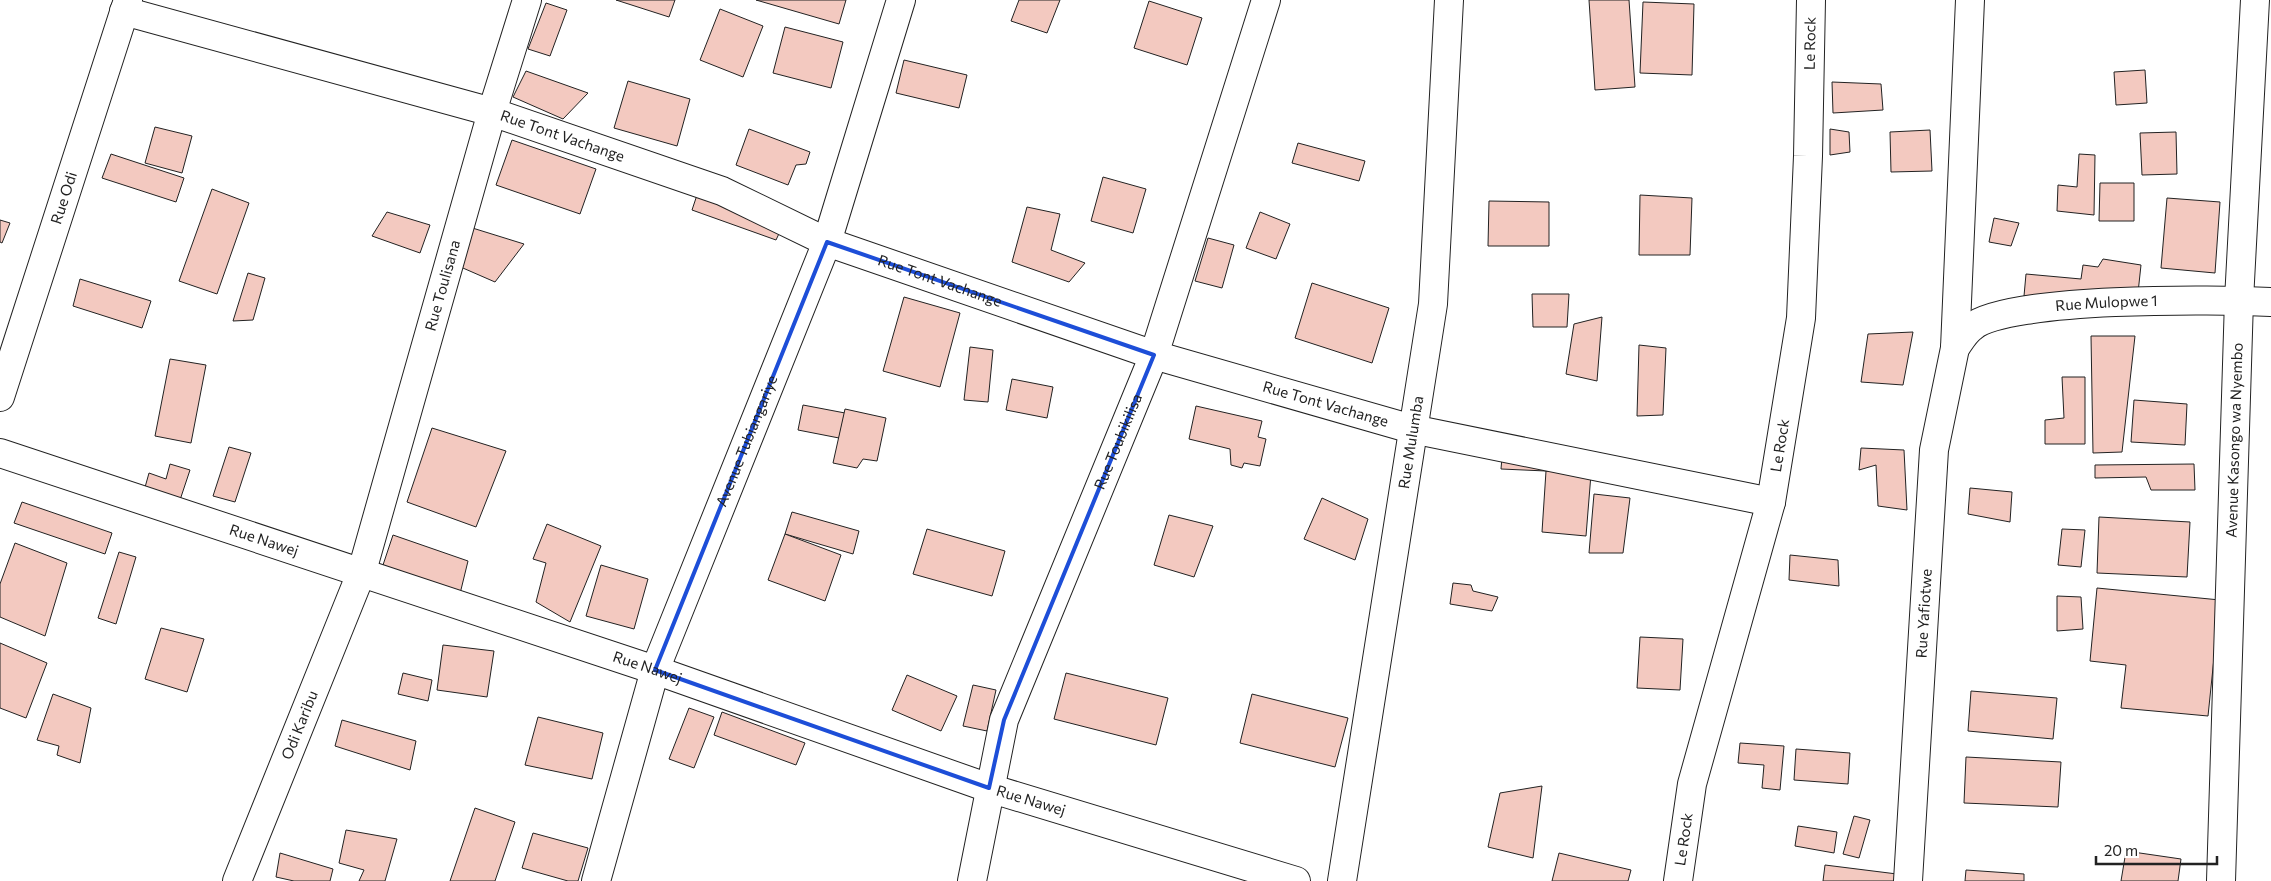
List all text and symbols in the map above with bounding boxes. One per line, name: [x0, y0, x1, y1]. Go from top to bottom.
street label: Le Rock: [1800, 17, 1819, 70]
street label: Rue Tont Vachange: [498, 106, 627, 165]
street label: Rue Odi: [46, 169, 80, 226]
street label: Rue Toulisana: [420, 238, 463, 333]
street label: Rue Tont Vachange: [876, 250, 1005, 310]
street label: Rue Mulopwe 1: [2054, 291, 2158, 314]
street label: Avenue Kasongo wa Nyembo: [2222, 342, 2246, 538]
street label: Avenue Tubiangariye: [712, 372, 781, 509]
street label: Rue Tont Vachange: [1261, 377, 1391, 430]
street label: Rue Toubikilisa: [1090, 391, 1145, 492]
street label: Rue Mulumba: [1394, 394, 1426, 490]
street label: Le Rock: [1766, 418, 1792, 473]
street label: Rue Nawej: [227, 520, 301, 559]
street label: Rue Yafiotwe: [1911, 568, 1935, 659]
street label: Rue Nawej: [611, 647, 685, 687]
street label: Odi Karibu: [277, 688, 321, 762]
street label: Rue Nawej: [994, 781, 1068, 819]
street label: Le Rock: [1670, 812, 1696, 867]
scale bar: [2096, 834, 2217, 866]
text: 20 m: [2104, 841, 2138, 859]

